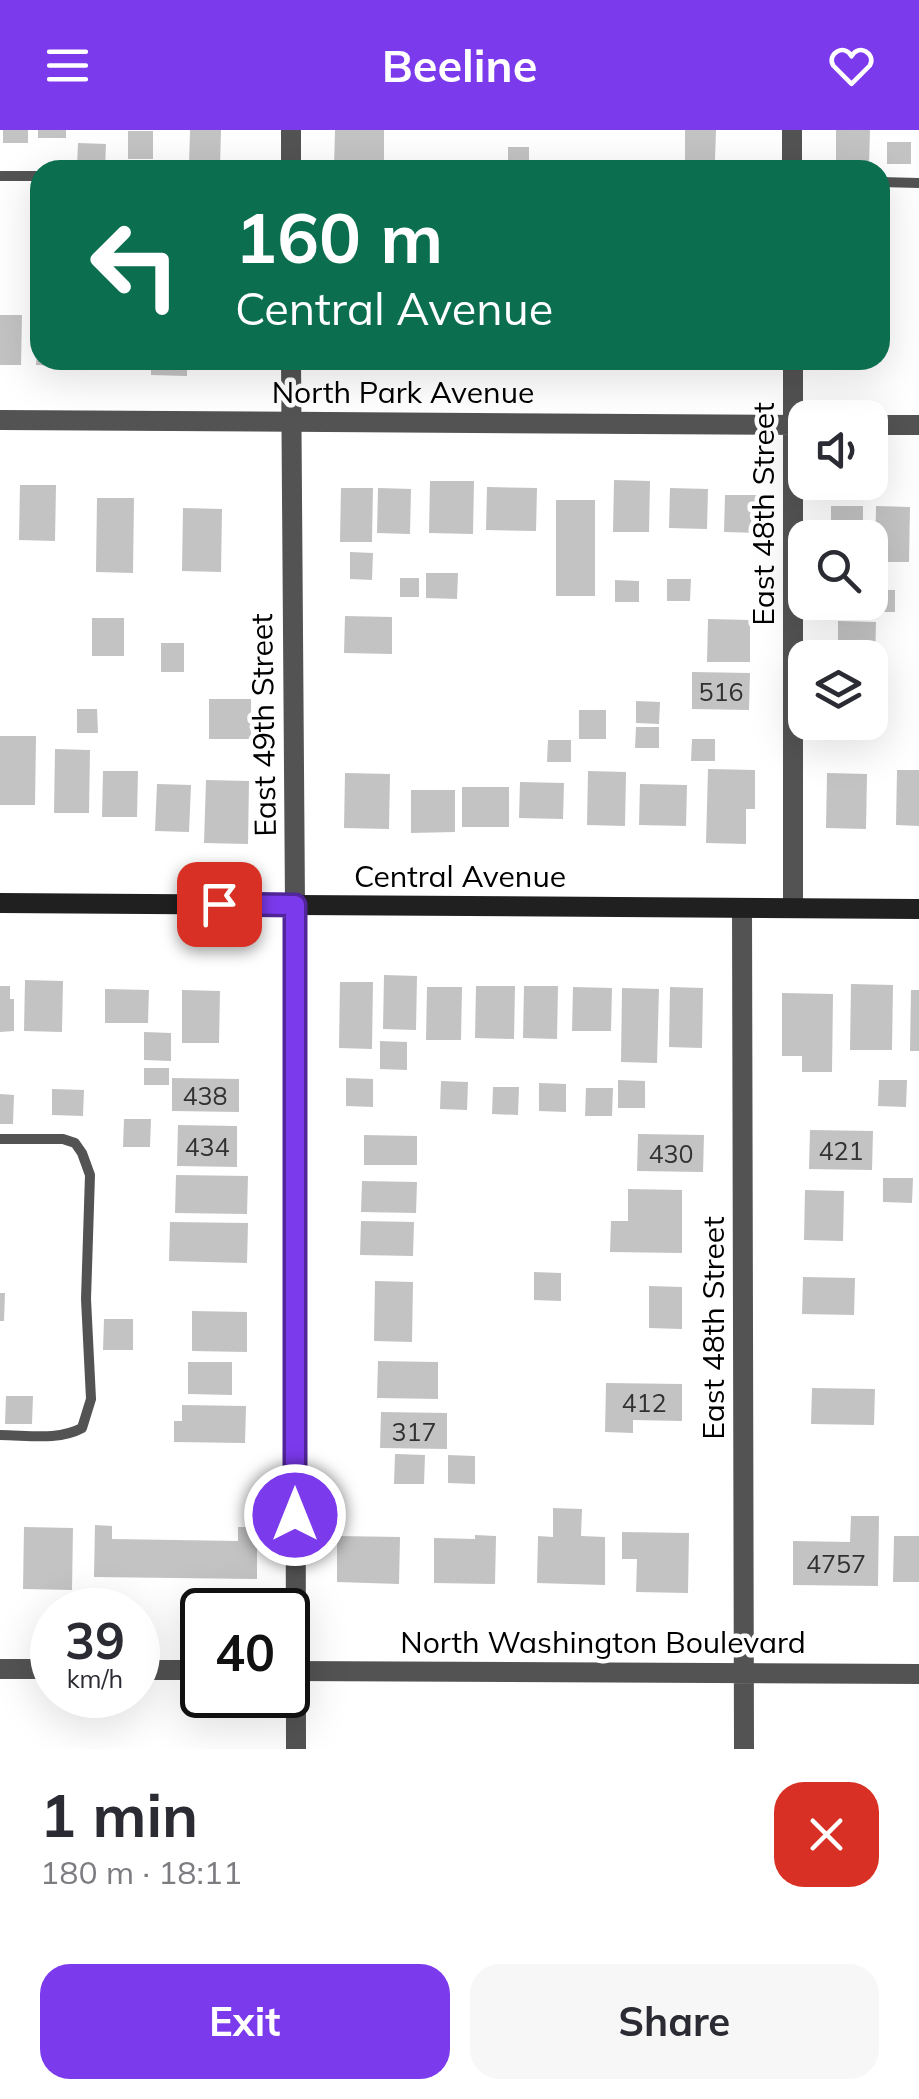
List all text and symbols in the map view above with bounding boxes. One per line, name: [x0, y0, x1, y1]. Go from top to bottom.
text: Beeline: [382, 37, 537, 93]
icon: menu: [40, 38, 95, 93]
icon: heart: [824, 38, 879, 93]
text: 160 m: [235, 193, 443, 281]
icon: left: [70, 200, 200, 330]
text: Central Avenue: [235, 280, 553, 336]
street label: North Park Avenue: [272, 373, 534, 411]
map controls: [788, 400, 888, 740]
button: sound: [788, 400, 888, 500]
street label: East 48th Street: [744, 402, 782, 626]
button: search: [788, 520, 888, 620]
street label: East 49th Street: [242, 613, 284, 837]
button: layers: [788, 640, 888, 740]
house number: 516: [698, 676, 744, 707]
street label: Central Avenue: [354, 857, 566, 895]
pin: [177, 862, 262, 947]
icon: arrive: [192, 877, 247, 932]
house number: 438: [182, 1080, 228, 1111]
house number: 434: [184, 1131, 230, 1162]
house number: 421: [818, 1135, 864, 1166]
house number: 430: [648, 1138, 694, 1169]
street label: East 48th Street: [694, 1216, 732, 1440]
house number: 412: [621, 1387, 667, 1418]
house number: 317: [391, 1416, 437, 1447]
position arrow: [243, 1463, 347, 1567]
house number: 4757: [806, 1548, 866, 1579]
speed limit sign: 40: [180, 1588, 310, 1718]
text: 39: [65, 1609, 125, 1672]
street label: North Washington Boulevard: [400, 1623, 806, 1661]
text: km/h: [67, 1663, 123, 1694]
text: 1 min: [40, 1777, 198, 1852]
button: close: [774, 1782, 879, 1887]
text: 180 m · 18:11: [40, 1852, 242, 1892]
button: Exit: [40, 1964, 450, 2079]
button: Share: [470, 1964, 879, 2079]

